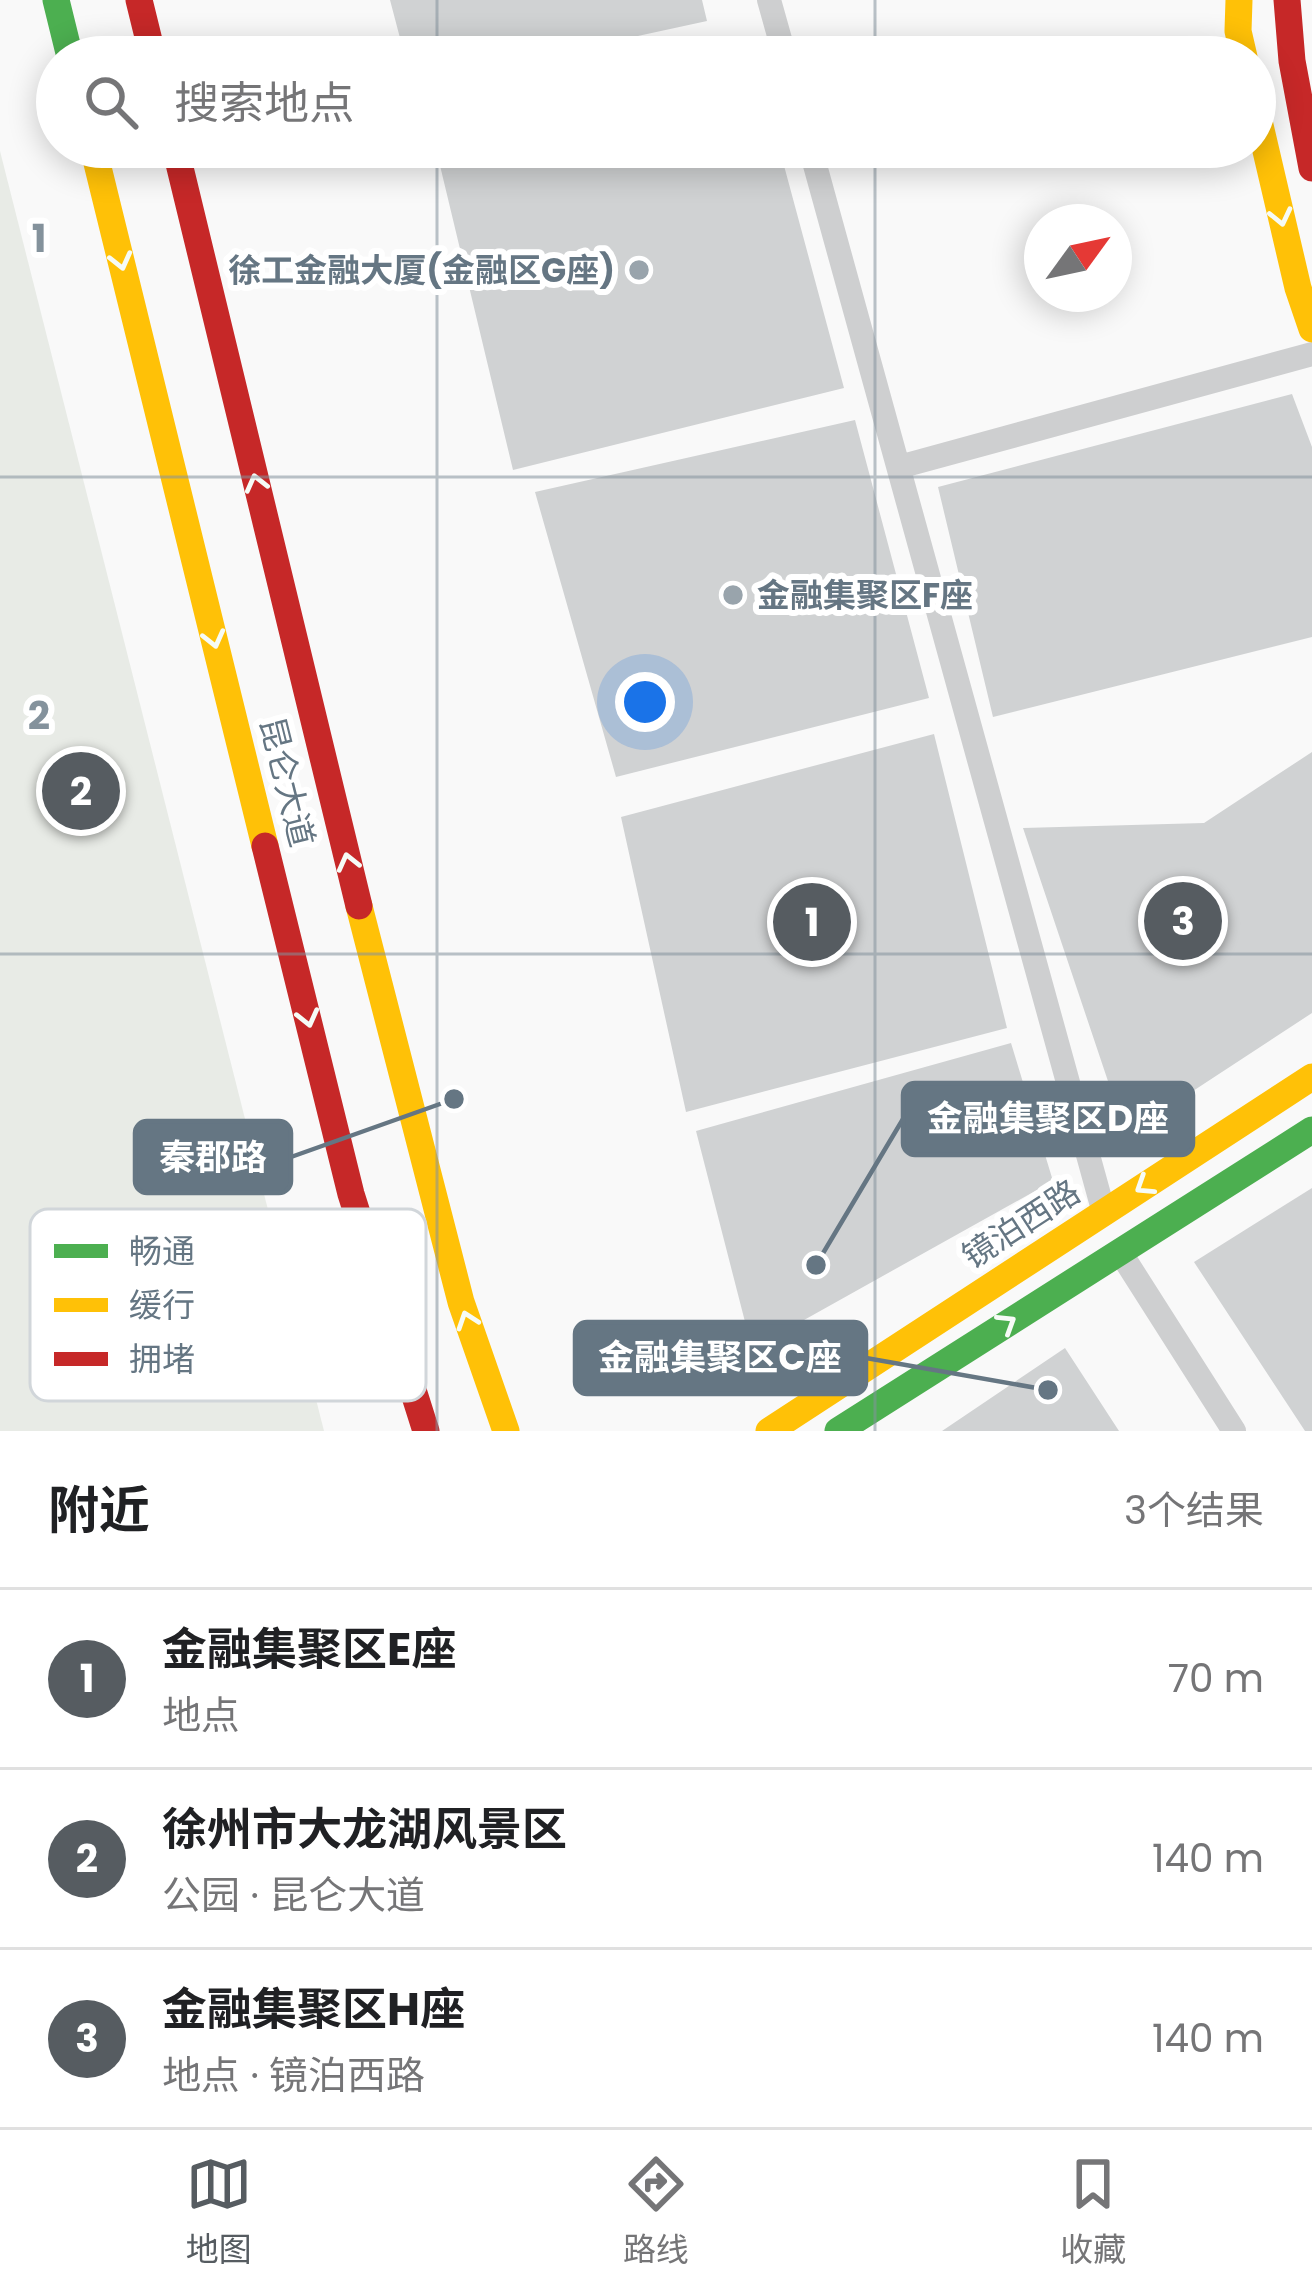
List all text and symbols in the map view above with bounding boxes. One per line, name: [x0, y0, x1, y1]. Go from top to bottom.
search box: [36, 36, 1276, 168]
icon: search: [78, 69, 144, 135]
text: 搜索地点: [174, 72, 354, 135]
north arrow: [1024, 204, 1132, 312]
one-way arrow: [1268, 207, 1293, 227]
text: 1: [32, 211, 46, 266]
place label: 徐工金融大厦(金融区G座): [228, 247, 615, 294]
one-way arrow: [107, 250, 132, 270]
marker: 徐工金融大厦(金融区G座): [626, 257, 652, 283]
one-way arrow: [245, 473, 270, 493]
place label: 金融集聚区F座: [757, 572, 973, 619]
marker: 金融集聚区F座: [720, 582, 746, 608]
one-way arrow: [200, 629, 225, 649]
your location: [615, 672, 675, 732]
text: 2: [28, 688, 50, 743]
street label: 昆仑大道: [248, 712, 326, 852]
pin: 2: [42, 746, 120, 836]
one-way arrow: [337, 852, 362, 872]
pin: 3: [1144, 876, 1222, 966]
pin: 1: [773, 877, 851, 967]
one-way arrow: [294, 1007, 319, 1027]
callout: 金融集聚区D座: [903, 1083, 1193, 1155]
text: 金融集聚区D座: [927, 1093, 1169, 1144]
callout: 秦郡路: [135, 1121, 291, 1193]
text: 秦郡路: [159, 1132, 267, 1183]
street label: 镜泊西路: [953, 1168, 1089, 1280]
one-way arrow: [1135, 1172, 1157, 1194]
legend: [30, 1209, 426, 1401]
text: 畅通: [129, 1228, 195, 1275]
text: 缓行: [129, 1282, 195, 1329]
one-way arrow: [457, 1311, 481, 1332]
one-way arrow: [994, 1315, 1016, 1337]
callout: 金融集聚区C座: [575, 1322, 866, 1394]
text: 金融集聚区C座: [598, 1332, 842, 1383]
text: 拥堵: [129, 1336, 195, 1383]
text: 附近: [48, 1474, 150, 1546]
text: 3个结果: [1124, 1483, 1264, 1538]
text: 金融集聚区E座: [162, 1618, 456, 1681]
text: 1: [80, 1651, 94, 1706]
text: 70 m: [1168, 1651, 1264, 1706]
text: 地点: [162, 1688, 240, 1743]
text: 徐州市大龙湖风景区: [162, 1798, 567, 1861]
text: 2: [76, 1831, 98, 1886]
text: 140 m: [1152, 1831, 1264, 1886]
text: 公园 · 昆仑大道: [162, 1868, 425, 1923]
text: 金融集聚区H座: [162, 1978, 465, 2041]
text: 3: [75, 2011, 99, 2066]
text: 140 m: [1152, 2011, 1264, 2066]
text: 地点 · 镜泊西路: [162, 2048, 425, 2103]
tab: 地图: [186, 2151, 252, 2275]
tab: 路线: [623, 2151, 689, 2275]
tab: 收藏: [1060, 2151, 1126, 2275]

